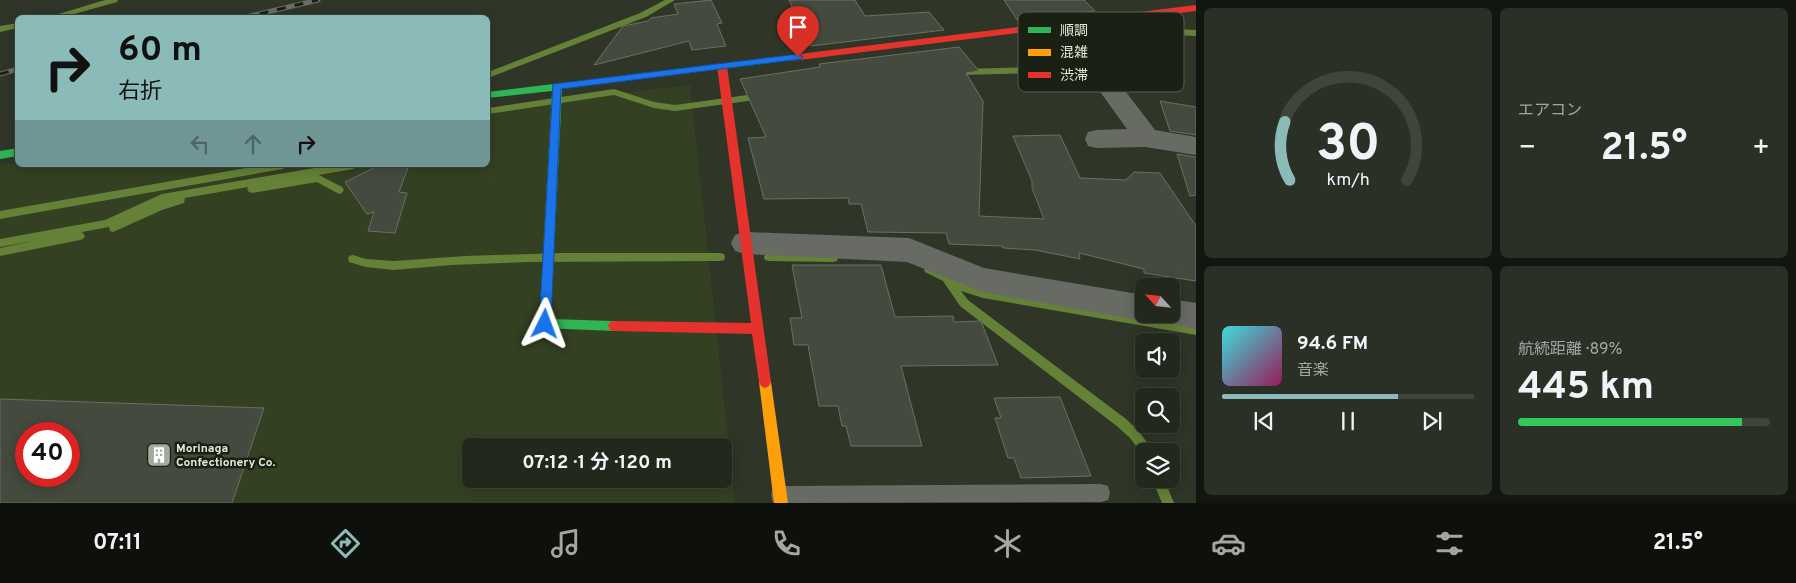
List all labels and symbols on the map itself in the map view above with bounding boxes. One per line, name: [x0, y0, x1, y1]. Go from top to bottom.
pin: [777, 6, 819, 57]
legend: [1018, 12, 1184, 92]
text: 順調: [1060, 23, 1088, 40]
text: 混雑: [1060, 44, 1088, 62]
text: 渋滞: [1060, 68, 1088, 85]
north arrow: [1135, 278, 1180, 322]
position arrow: [518, 297, 570, 349]
speed limit sign: 40: [15, 422, 80, 487]
place label: Morinaga Confectionery Co.: [176, 441, 276, 471]
building icon: Morinaga Confectionery Co.: [146, 442, 172, 468]

